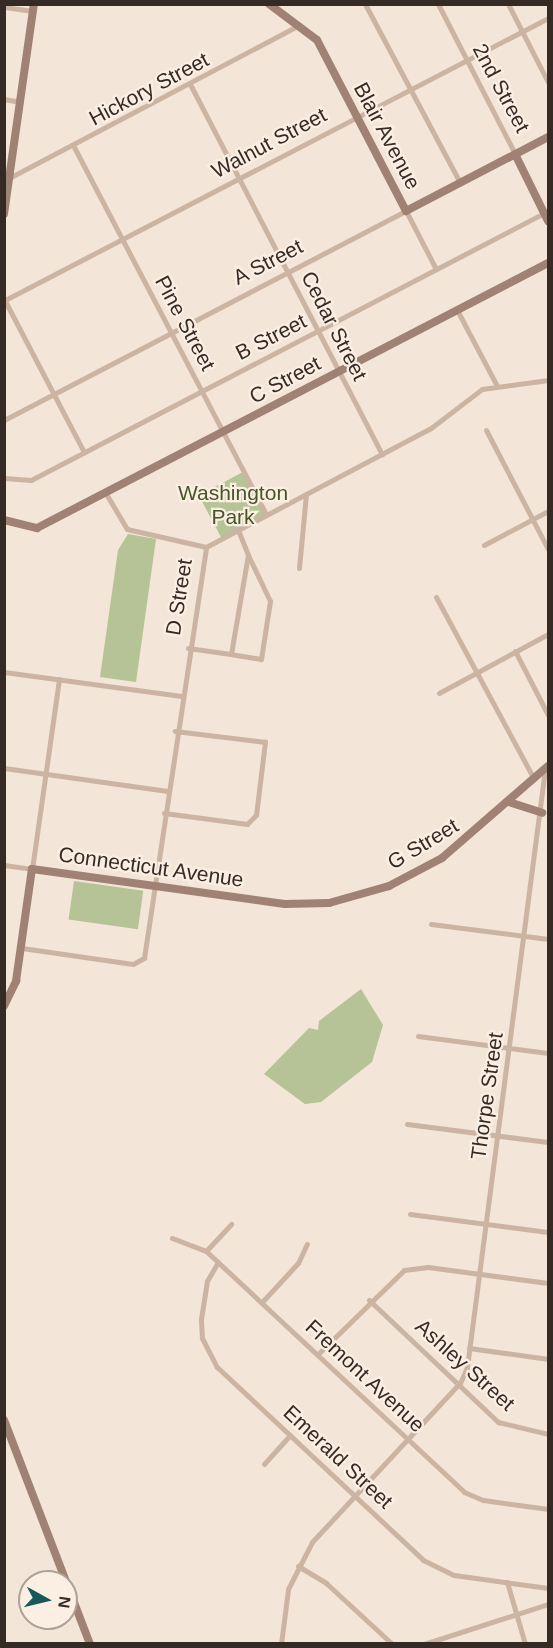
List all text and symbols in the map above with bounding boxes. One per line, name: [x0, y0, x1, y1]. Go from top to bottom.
street label: 2nd Street: [467, 39, 535, 137]
street label: Hickory Street: [85, 47, 213, 131]
street label: Blair Avenue: [348, 78, 426, 194]
street label: Walnut Street: [207, 102, 331, 184]
street label: A Street: [228, 234, 308, 290]
street label: Cedar Street: [296, 267, 372, 385]
street label: Pine Street: [149, 271, 221, 375]
street label: B Street: [231, 309, 311, 365]
street label: C Street: [245, 351, 325, 409]
park label: Washington Park: [178, 480, 288, 530]
street label: D Street: [161, 557, 197, 637]
street label: G Street: [383, 813, 463, 875]
street label: Connecticut Avenue: [56, 841, 246, 893]
street label: Thorpe Street: [466, 1031, 508, 1161]
street label: Fremont Avenue: [300, 1314, 430, 1438]
street label: Ashley Street: [410, 1314, 520, 1416]
street label: Emerald Street: [278, 1400, 398, 1514]
north arrow: [18, 1570, 78, 1630]
text: N: [55, 1595, 74, 1609]

